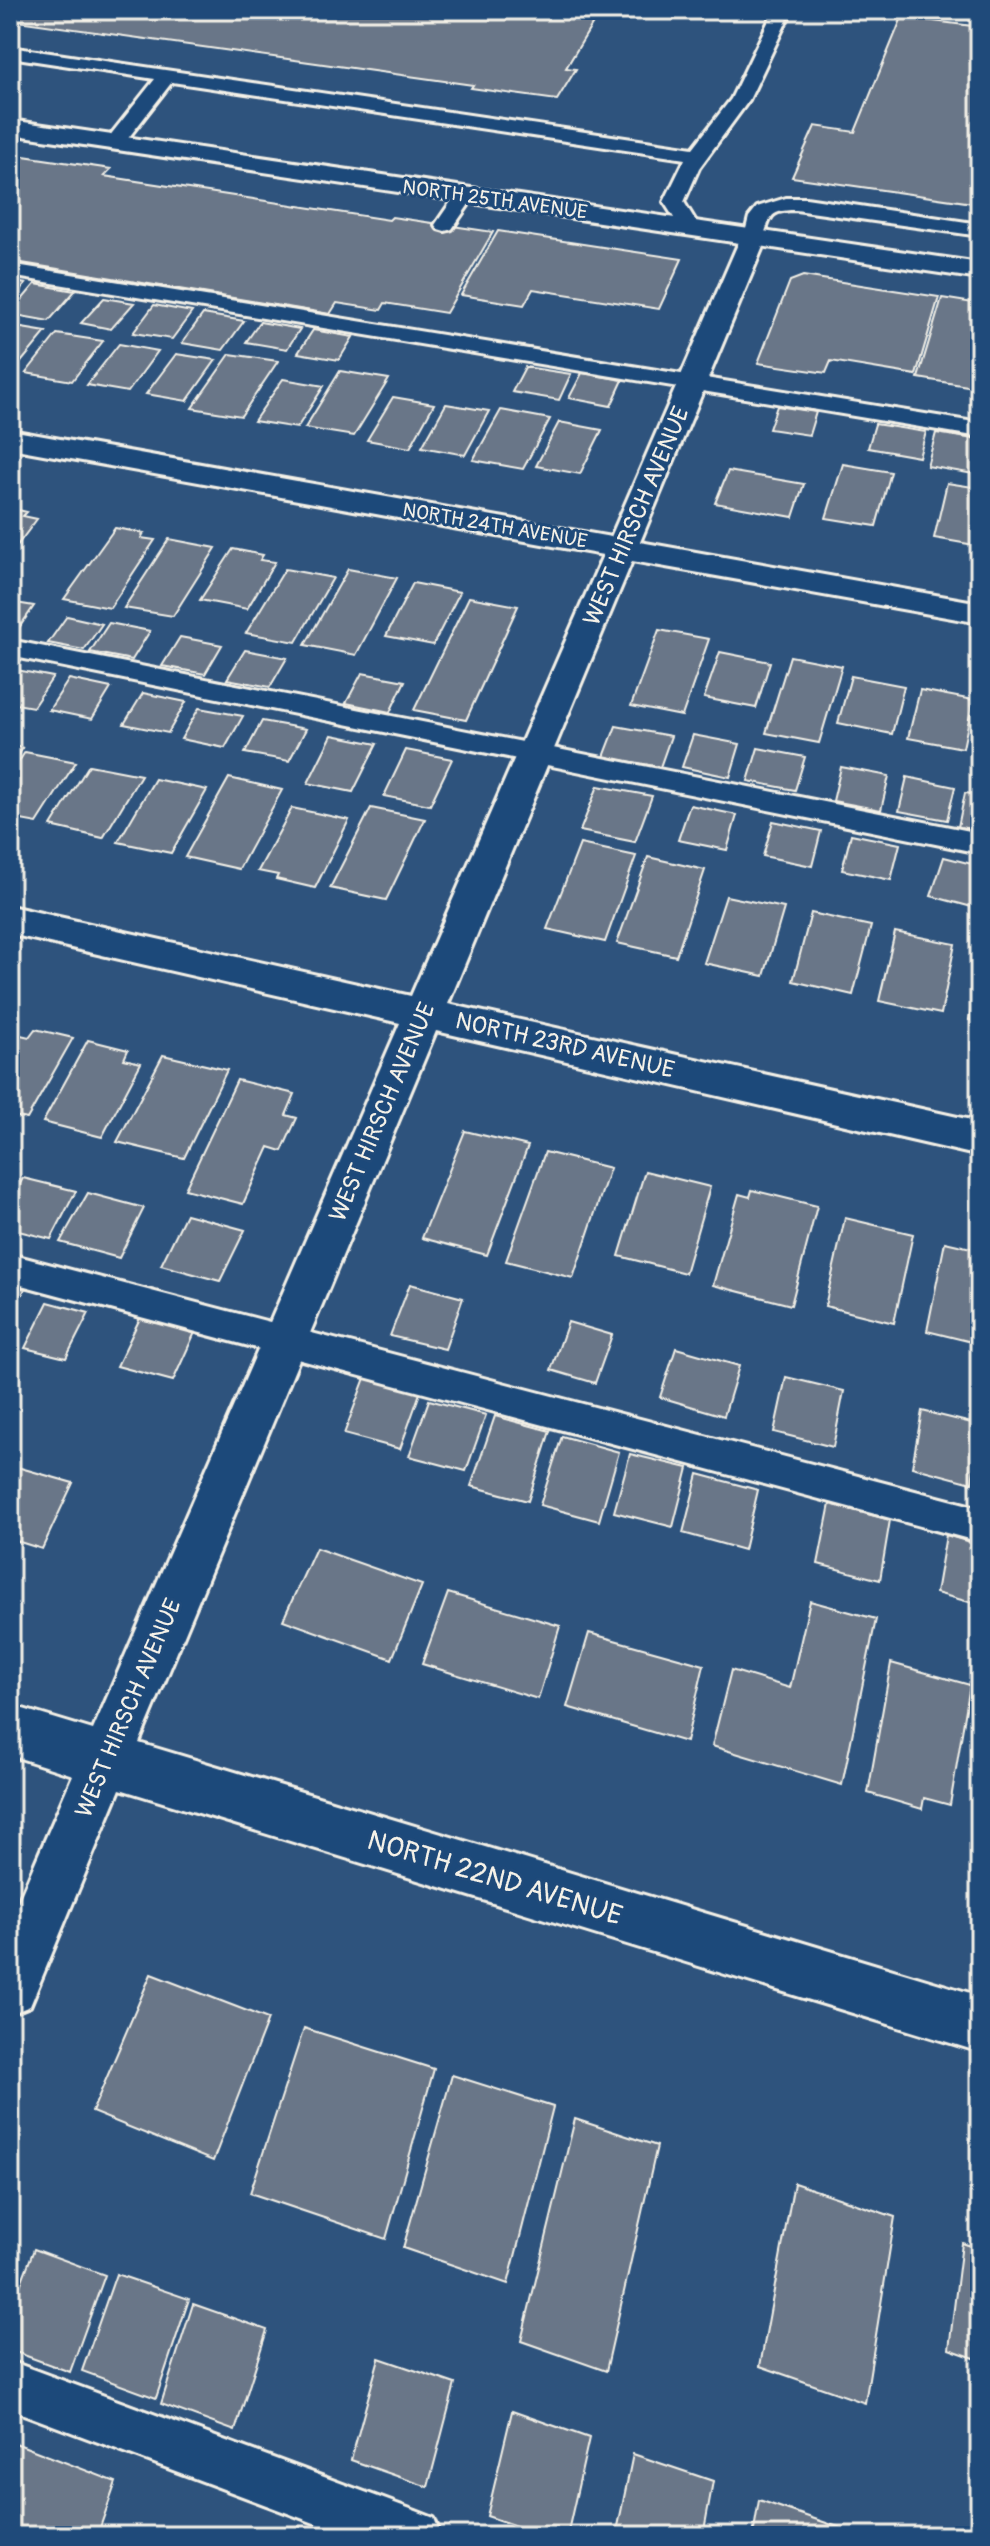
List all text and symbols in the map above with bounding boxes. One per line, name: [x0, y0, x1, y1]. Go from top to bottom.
street label: NORTH 25TH AVENUE: [401, 174, 589, 225]
street label: WEST HIRSCH AVENUE: [577, 402, 696, 630]
street label: NORTH 24TH AVENUE: [401, 497, 589, 554]
street label: WEST HIRSCH AVENUE: [323, 998, 442, 1226]
street label: NORTH 23RD AVENUE: [453, 1006, 677, 1085]
street label: WEST HIRSCH AVENUE: [69, 1594, 188, 1822]
street label: NORTH 22ND AVENUE: [363, 1823, 626, 1934]

